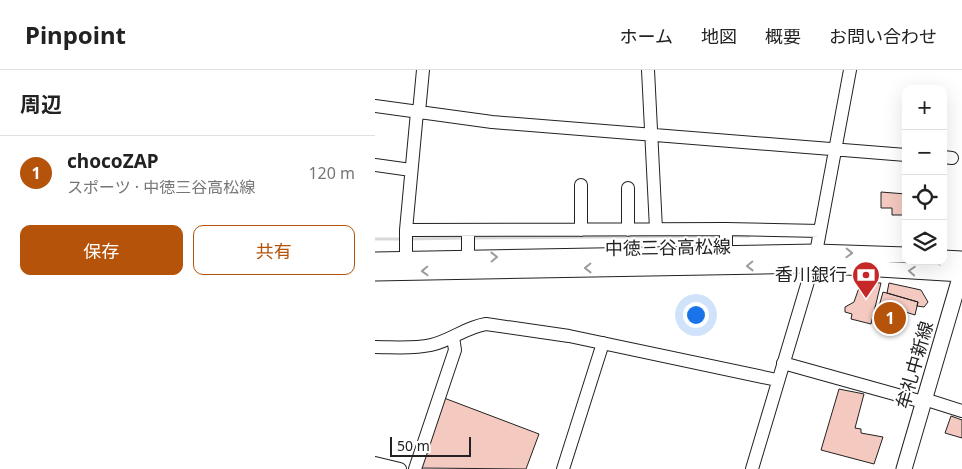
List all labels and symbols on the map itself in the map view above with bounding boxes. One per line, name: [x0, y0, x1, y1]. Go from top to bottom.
street label: 中徳三谷高松線: [605, 234, 731, 260]
one-way arrow: [845, 248, 853, 258]
one-way arrow: [490, 251, 498, 262]
bank icon: 香川銀行: [851, 260, 881, 299]
one-way arrow: [746, 261, 754, 271]
place label: 香川銀行: [775, 262, 847, 286]
one-way arrow: [583, 263, 591, 273]
one-way arrow: [421, 266, 429, 277]
one-way arrow: [908, 266, 916, 277]
pin: 1: [874, 299, 906, 337]
your location: [683, 302, 709, 328]
street label: 牟礼中新線: [890, 318, 938, 411]
scale bar: [390, 434, 471, 457]

